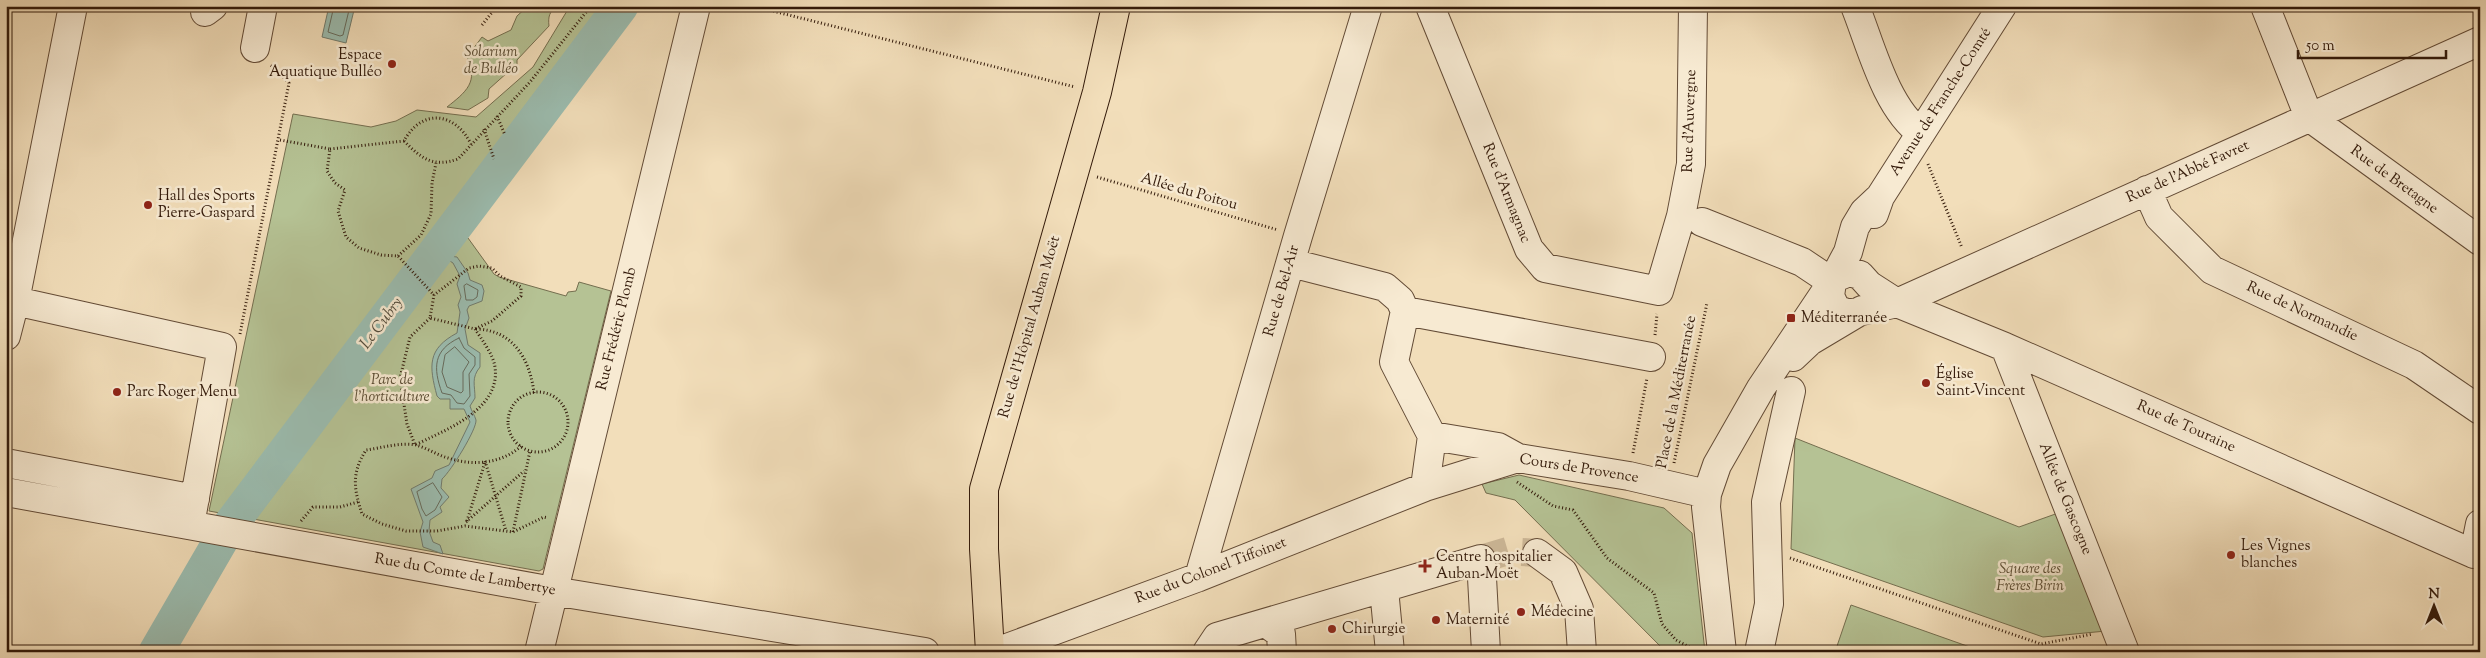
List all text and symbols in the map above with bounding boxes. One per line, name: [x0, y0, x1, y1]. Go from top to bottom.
street label: Avenue de Franche-Comté: [1885, 24, 1997, 180]
scale bar: [2298, 28, 2446, 60]
text: 50 m: [2305, 36, 2335, 57]
park label: Solarium de Bulléo: [464, 42, 518, 80]
place label: Espace Aquatique Bulléo: [269, 45, 382, 83]
marker: Espace Aquatique Bulléo: [386, 58, 398, 70]
street label: Rue d'Auvergne: [1678, 69, 1702, 173]
street label: Rue de l'Abbé Favret: [2123, 135, 2253, 209]
street label: Rue d'Armagnac: [1476, 140, 1536, 246]
street label: Rue de Bretagne: [2346, 141, 2442, 219]
street label: Allée du Poitou: [1138, 168, 1240, 216]
place label: Hall des Sports Pierre-Gaspard: [158, 186, 256, 224]
marker: Hall des Sports Pierre-Gaspard: [142, 199, 154, 211]
street label: Rue de l'Hôpital Auban Moët: [994, 233, 1066, 421]
street label: Rue de Bel-Air: [1259, 242, 1305, 339]
street label: Rue Frédéric Plomb: [592, 265, 642, 393]
street label: Rue de Normandie: [2243, 277, 2361, 347]
water label: Le Cubry: [355, 293, 409, 355]
place label: Méditerranée: [1801, 308, 1887, 329]
marker: Méditerranée: [1785, 312, 1797, 324]
street label: Place de la Méditerranée: [1652, 314, 1702, 470]
place label: Église Saint-Vincent: [1936, 363, 2025, 402]
park label: Parc de l'horticulture: [354, 370, 430, 408]
marker: Église Saint-Vincent: [1920, 377, 1932, 389]
place label: Parc Roger Menu: [127, 382, 237, 403]
marker: Parc Roger Menu: [111, 386, 123, 398]
street label: Rue de Touraine: [2133, 396, 2239, 458]
street label: Allée de Gascogne: [2033, 440, 2097, 558]
street label: Cours de Provence: [1518, 449, 1640, 489]
street label: Rue du Colonel Tiffoinet: [1132, 532, 1290, 610]
place label: Les Vignes blanches: [2241, 536, 2311, 574]
place label: Centre hospitalier Auban-Moët: [1436, 547, 1553, 585]
street label: Rue du Comte de Lambertye: [373, 549, 557, 601]
marker: Les Vignes blanches: [2225, 549, 2237, 561]
marker: Centre hospitalier Auban-Moët: [1418, 559, 1432, 573]
park label: Square des Frères Birin: [1996, 559, 2064, 597]
north arrow: [2408, 580, 2458, 630]
text: N: [2428, 585, 2440, 605]
place label: Médecine: [1531, 602, 1594, 623]
marker: Médecine: [1515, 606, 1527, 618]
place label: Maternité: [1446, 610, 1509, 631]
marker: Maternité: [1430, 614, 1442, 626]
place label: Chirurgie: [1342, 619, 1405, 640]
marker: Chirurgie: [1326, 623, 1338, 635]

